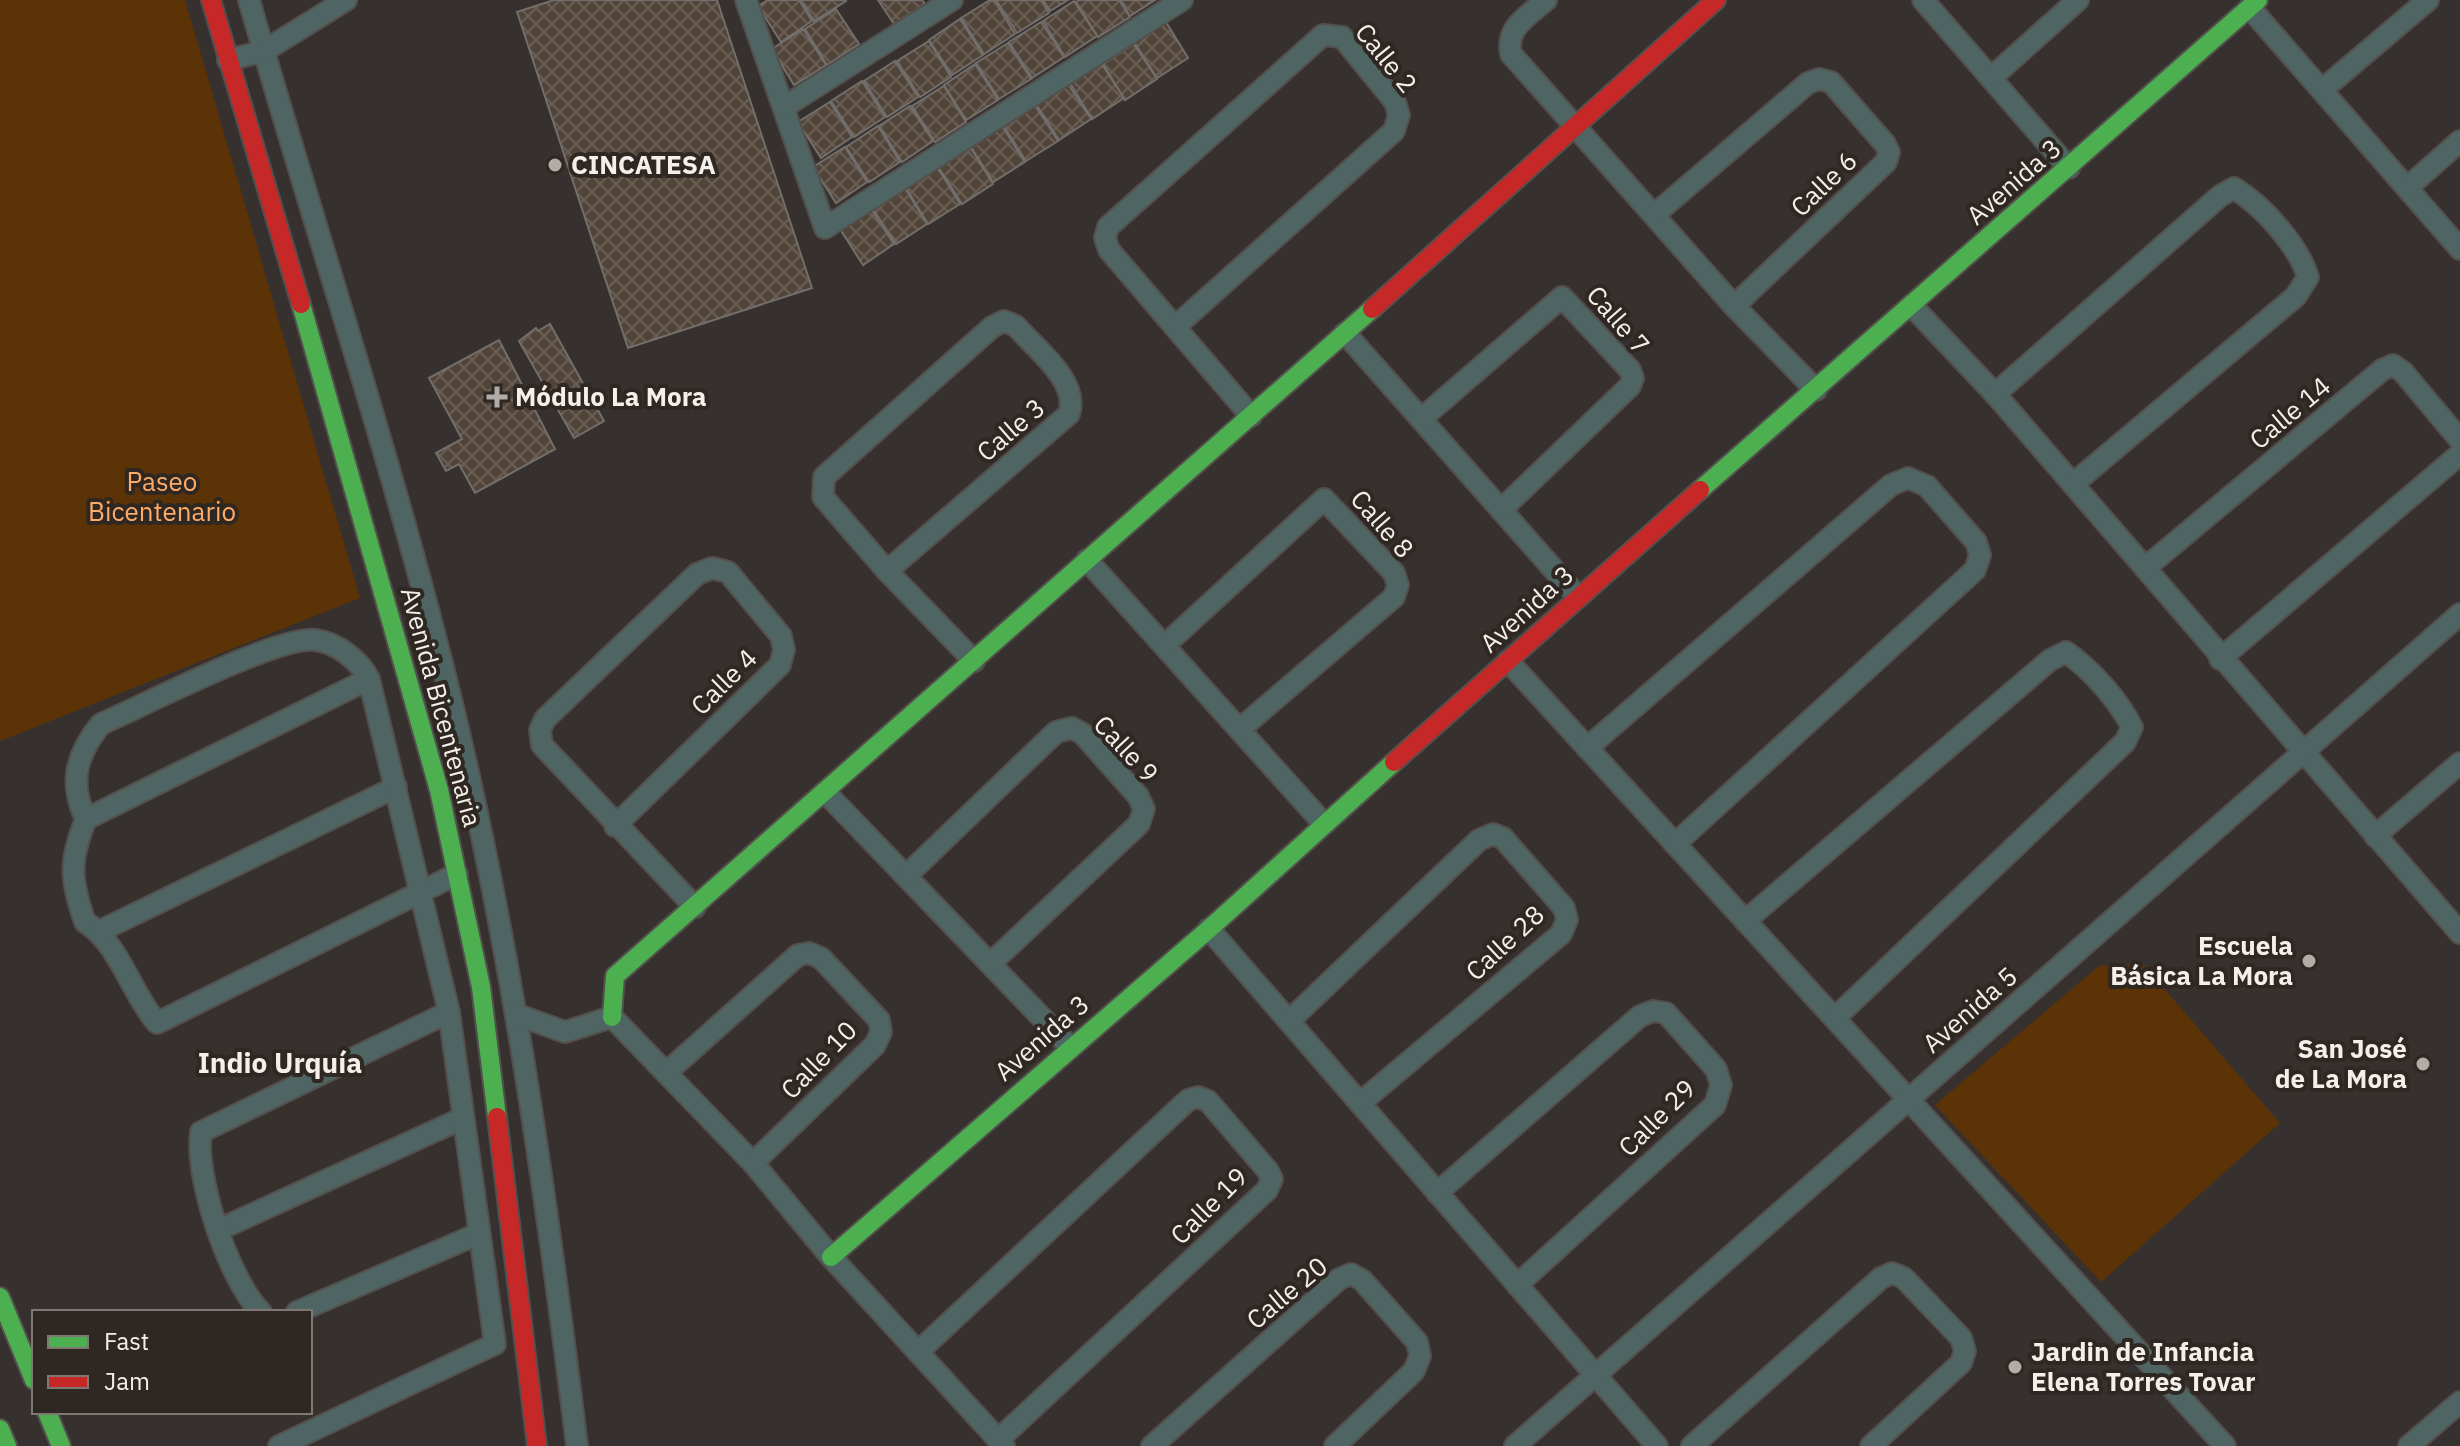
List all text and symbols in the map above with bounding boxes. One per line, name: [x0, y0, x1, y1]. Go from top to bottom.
street label: Calle 2: [1348, 16, 1425, 99]
street label: Avenida 3: [1959, 131, 2068, 232]
street label: Calle 6: [1783, 143, 1864, 223]
place label: CINCATESA: [571, 147, 716, 181]
marker: CINCATESA: [546, 156, 564, 174]
street label: Calle 7: [1580, 278, 1658, 361]
street label: Calle 14: [2242, 368, 2337, 456]
place label: Módulo La Mora: [515, 379, 707, 413]
marker: Módulo La Mora: [486, 386, 508, 408]
street label: Calle 3: [969, 390, 1052, 468]
park label: Paseo Bicentenario: [88, 464, 236, 528]
street label: Calle 8: [1344, 482, 1422, 565]
street label: Avenida 3: [1472, 557, 1580, 659]
street label: Avenida Bicentenaria: [394, 583, 490, 830]
street label: Calle 4: [683, 641, 764, 722]
street label: Calle 9: [1087, 707, 1166, 789]
street label: Calle 28: [1458, 897, 1551, 987]
place label: Escuela Básica La Mora: [2110, 928, 2293, 992]
marker: Escuela Básica La Mora: [2300, 952, 2318, 970]
street label: Avenida 5: [1915, 959, 2024, 1060]
street label: Avenida 3: [987, 987, 1096, 1088]
street label: Calle 10: [773, 1013, 864, 1106]
place label: San José de La Mora: [2275, 1031, 2407, 1095]
district label: Indio Urquía: [198, 1044, 362, 1081]
marker: San José de La Mora: [2414, 1055, 2432, 1073]
street label: Calle 29: [1610, 1071, 1702, 1163]
street label: Calle 19: [1162, 1159, 1254, 1251]
street label: Calle 20: [1239, 1248, 1334, 1336]
legend: [32, 1310, 312, 1414]
text: Fast: [104, 1325, 149, 1357]
place label: Jardin de Infancia Elena Torres Tovar: [2031, 1334, 2256, 1398]
marker: Jardin de Infancia Elena Torres Tovar: [2006, 1358, 2024, 1376]
text: Jam: [104, 1365, 150, 1397]

